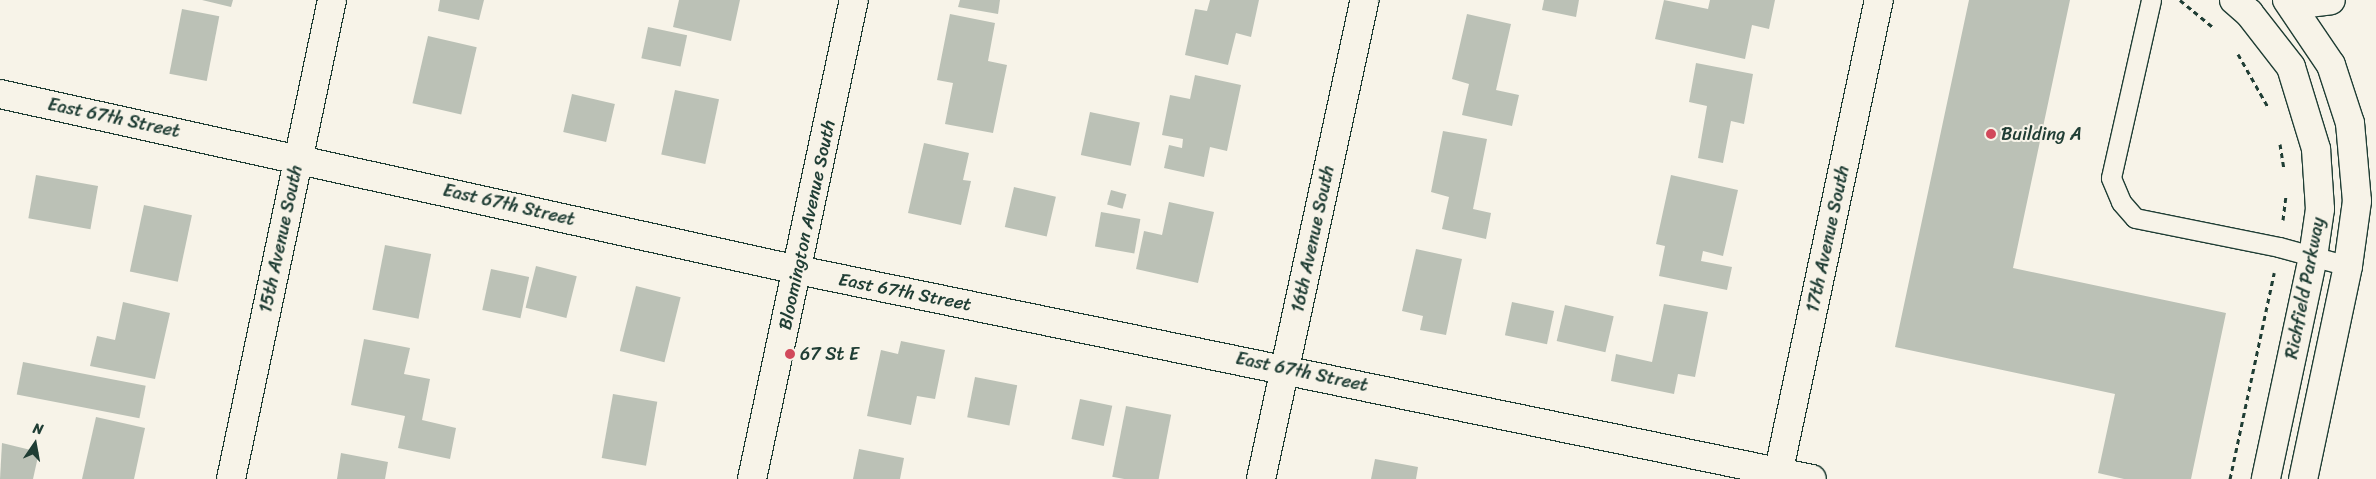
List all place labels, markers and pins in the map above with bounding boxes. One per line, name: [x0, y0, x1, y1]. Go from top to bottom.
place label: Building A: [2001, 123, 2082, 145]
marker: Building A: [1985, 128, 1997, 140]
place label: 67 St E: [800, 343, 859, 365]
marker: 67 St E: [784, 348, 796, 360]

